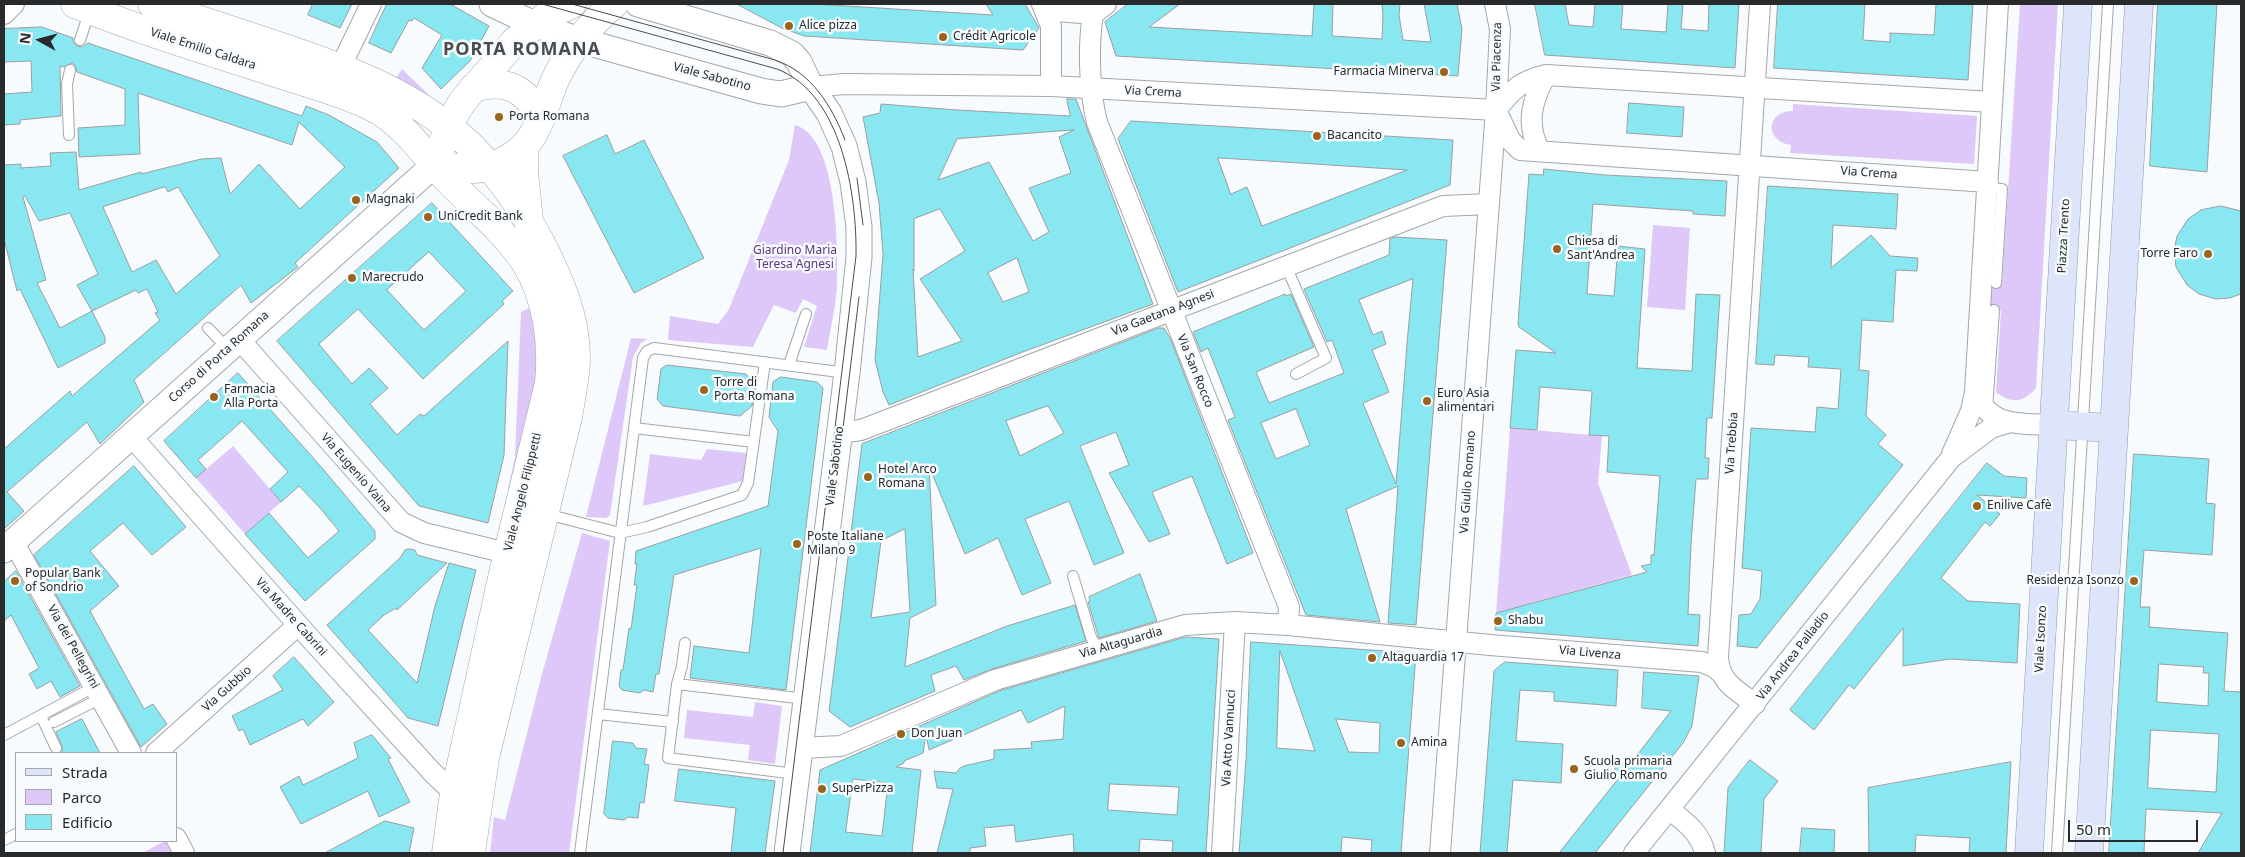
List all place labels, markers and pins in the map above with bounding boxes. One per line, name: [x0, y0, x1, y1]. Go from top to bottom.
place label: Alice pizza: [799, 19, 857, 33]
marker: Alice pizza: [783, 20, 795, 32]
place label: Crédit Agricole: [953, 30, 1036, 44]
marker: Crédit Agricole: [937, 31, 949, 43]
place label: Farmacia Minerva: [1333, 65, 1434, 79]
marker: Farmacia Minerva: [1438, 66, 1450, 78]
place label: Porta Romana: [509, 110, 589, 124]
marker: Porta Romana: [493, 111, 505, 123]
place label: Bacancito: [1327, 129, 1382, 143]
marker: Bacancito: [1311, 130, 1323, 142]
place label: Magnaki: [366, 193, 415, 207]
marker: Magnaki: [350, 194, 362, 206]
place label: UniCredit Bank: [438, 210, 523, 224]
marker: UniCredit Bank: [422, 211, 434, 223]
place label: Chiesa di Sant'Andrea: [1567, 235, 1635, 263]
marker: Chiesa di Sant'Andrea: [1551, 243, 1563, 255]
place label: Torre Faro: [2140, 247, 2198, 261]
marker: Torre Faro: [2202, 248, 2214, 260]
place label: Marecrudo: [362, 271, 424, 285]
marker: Marecrudo: [346, 272, 358, 284]
place label: Torre di Porta Romana: [714, 376, 794, 404]
place label: Farmacia Alla Porta: [224, 383, 278, 411]
marker: Torre di Porta Romana: [698, 384, 710, 396]
place label: Euro Asia alimentari: [1437, 387, 1494, 415]
marker: Farmacia Alla Porta: [208, 391, 220, 403]
marker: Euro Asia alimentari: [1421, 395, 1433, 407]
place label: Hotel Arco Romana: [878, 463, 937, 491]
marker: Hotel Arco Romana: [862, 471, 874, 483]
place label: Enilive Cafè: [1987, 499, 2052, 513]
marker: Enilive Cafè: [1971, 500, 1983, 512]
place label: Poste Italiane Milano 9: [807, 530, 884, 558]
marker: Poste Italiane Milano 9: [791, 538, 803, 550]
place label: Popular Bank of Sondrio: [25, 567, 101, 595]
place label: Residenza Isonzo: [2026, 574, 2124, 588]
marker: Popular Bank of Sondrio: [9, 575, 21, 587]
marker: Residenza Isonzo: [2128, 575, 2140, 587]
place label: Shabu: [1508, 614, 1544, 628]
marker: Shabu: [1492, 615, 1504, 627]
place label: Altaguardia 17: [1382, 651, 1464, 665]
marker: Altaguardia 17: [1366, 652, 1378, 664]
place label: Don Juan: [911, 727, 962, 741]
marker: Don Juan: [895, 728, 907, 740]
place label: Amina: [1411, 736, 1447, 750]
marker: Amina: [1395, 737, 1407, 749]
place label: Scuola primaria Giulio Romano: [1584, 755, 1672, 783]
marker: Scuola primaria Giulio Romano: [1568, 763, 1580, 775]
place label: SuperPizza: [832, 782, 893, 796]
marker: SuperPizza: [816, 783, 828, 795]

